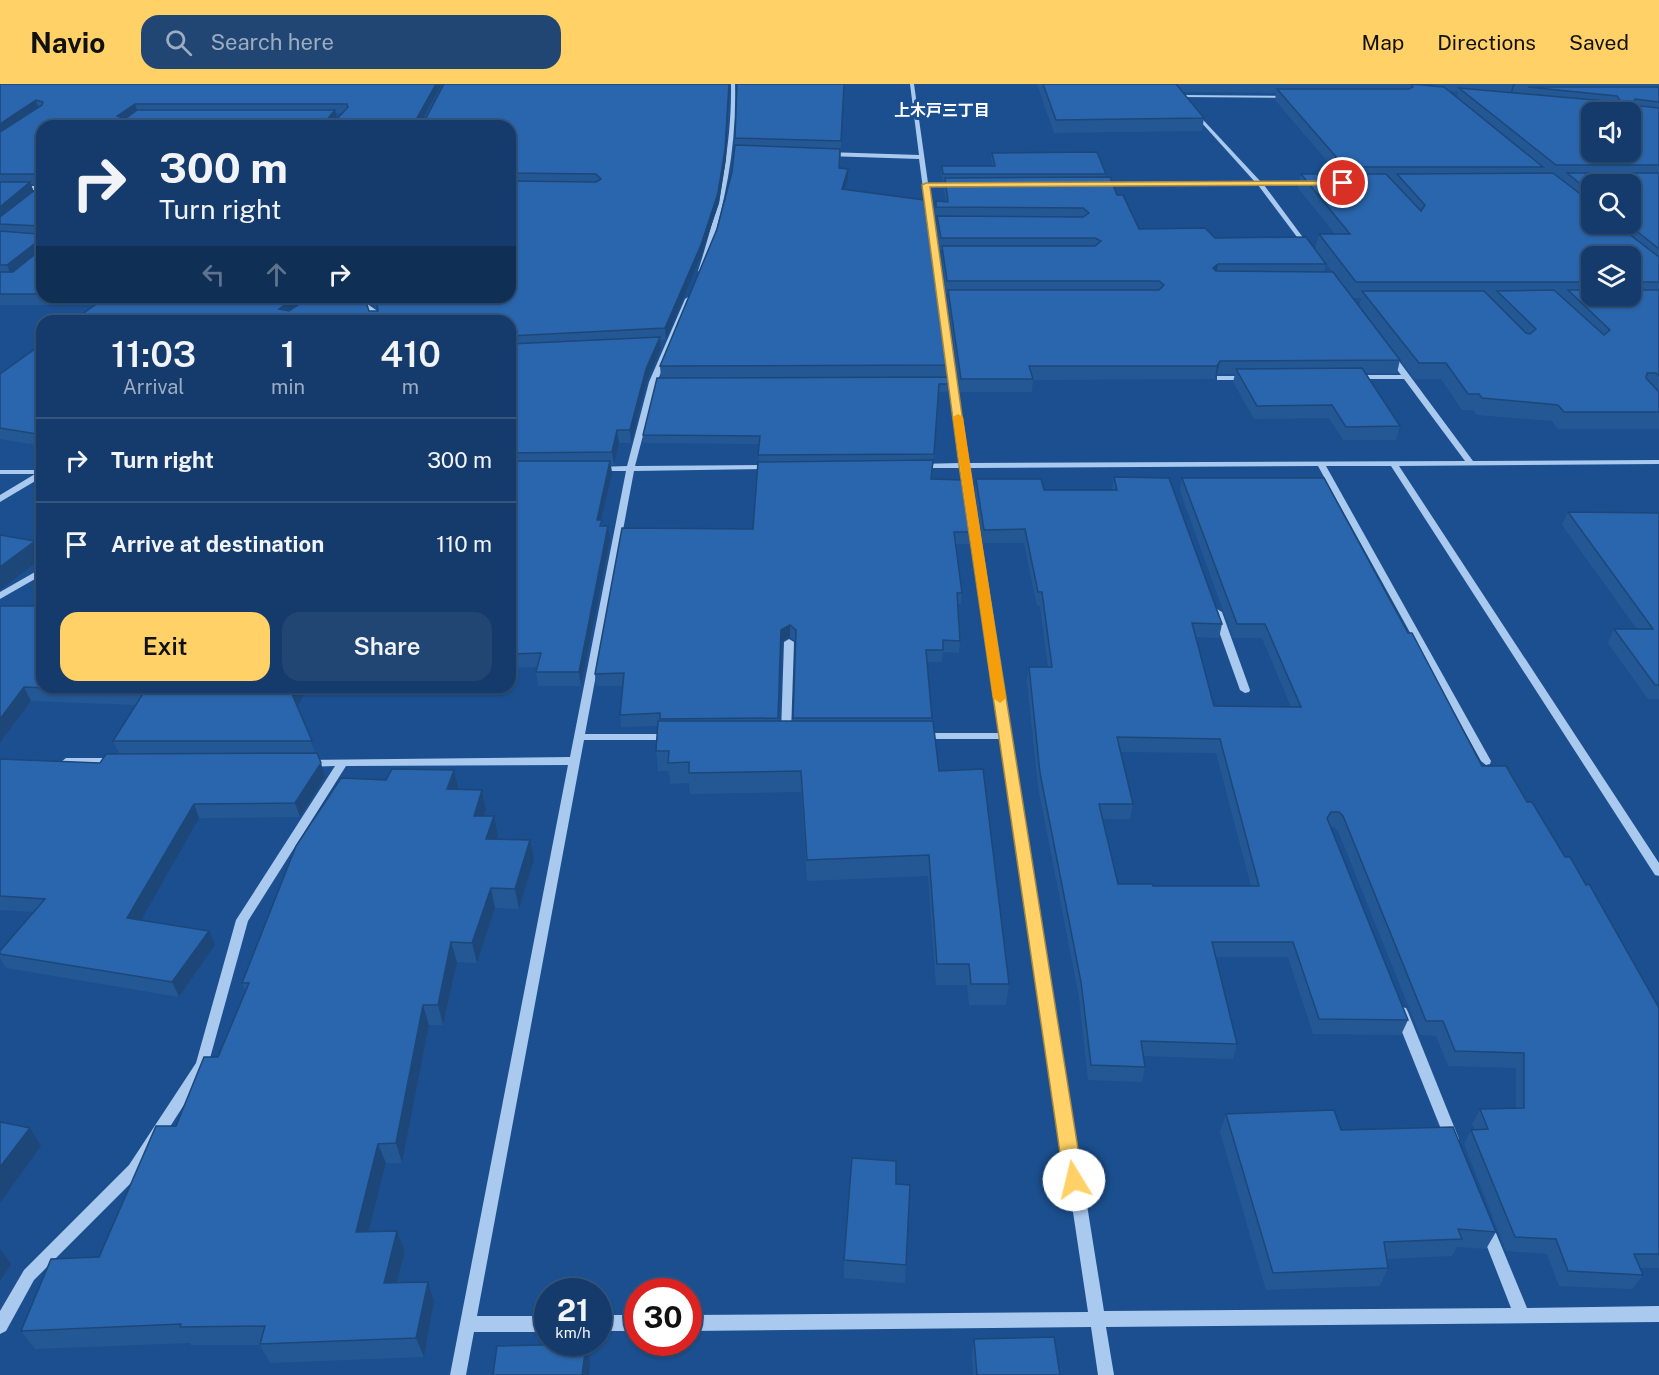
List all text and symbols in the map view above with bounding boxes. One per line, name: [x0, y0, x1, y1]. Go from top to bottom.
search box: [141, 15, 561, 69]
text: Navio: [30, 26, 105, 59]
icon: search: [162, 26, 195, 59]
text: Search here: [210, 29, 334, 55]
text: Map: [1362, 30, 1404, 55]
text: Directions: [1437, 30, 1536, 55]
text: Saved: [1569, 30, 1629, 55]
district label: 上木戸三丁目: [894, 101, 990, 120]
map controls: [1581, 102, 1641, 306]
button: sound: [1581, 102, 1641, 162]
text: 300 m: [159, 143, 288, 192]
icon: right: [60, 144, 138, 222]
pin: [1317, 157, 1368, 208]
icon: arrive: [1326, 166, 1359, 199]
button: search: [1581, 174, 1641, 234]
text: Turn right: [159, 193, 282, 225]
button: layers: [1581, 246, 1641, 306]
icon: left: [197, 258, 230, 291]
icon: ahead: [260, 258, 293, 291]
icon: right: [323, 258, 356, 291]
text: 11:03: [111, 333, 196, 375]
text: 1: [281, 333, 296, 375]
text: 410: [380, 333, 441, 375]
text: Arrival: [123, 375, 184, 399]
text: min: [271, 375, 305, 399]
text: m: [402, 375, 419, 399]
icon: right: [60, 444, 93, 477]
text: Turn right: [111, 447, 214, 473]
text: 300 m: [427, 447, 492, 473]
icon: arrive: [60, 528, 93, 561]
text: Arrive at destination: [111, 531, 324, 557]
text: 110 m: [436, 531, 492, 557]
button: Exit: [60, 612, 270, 681]
button: Share: [282, 612, 492, 681]
position arrow: [1042, 1148, 1106, 1212]
speed limit sign: 30: [624, 1278, 702, 1356]
text: 21: [557, 1292, 589, 1328]
text: km/h: [555, 1324, 591, 1341]

